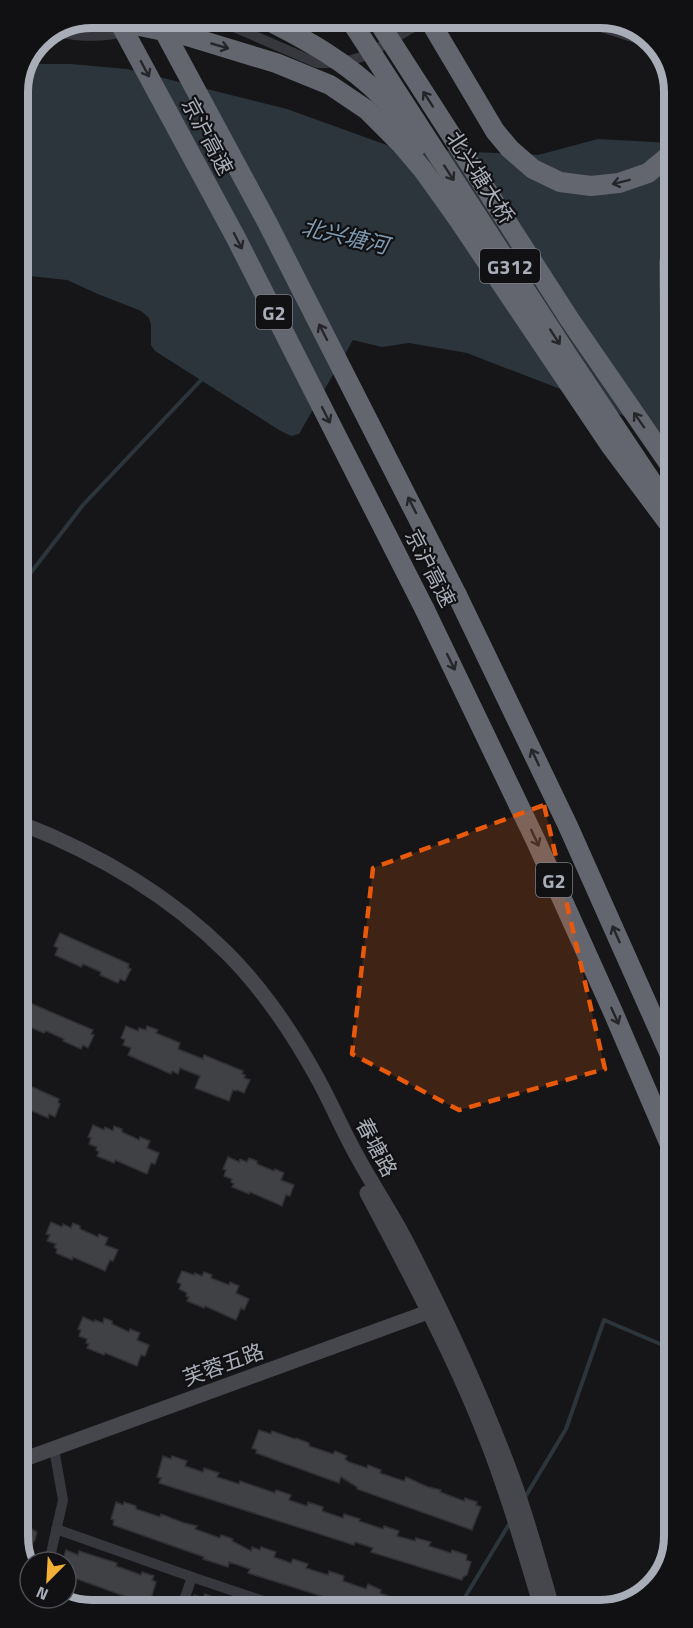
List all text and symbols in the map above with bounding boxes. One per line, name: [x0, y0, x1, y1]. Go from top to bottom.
one-way arrow: [210, 41, 229, 52]
one-way arrow: [140, 60, 151, 78]
street label: 京沪高速: [174, 91, 242, 181]
one-way arrow: [422, 91, 434, 108]
street label: 北兴塘大桥: [439, 124, 523, 230]
one-way arrow: [444, 164, 456, 181]
one-way arrow: [612, 176, 631, 188]
water label: 北兴塘河: [298, 210, 396, 263]
one-way arrow: [232, 232, 244, 249]
road number: G312: [480, 249, 540, 283]
road number: G2: [256, 295, 292, 329]
one-way arrow: [317, 323, 328, 341]
one-way arrow: [550, 328, 562, 345]
one-way arrow: [321, 405, 333, 423]
one-way arrow: [633, 412, 645, 428]
one-way arrow: [405, 497, 417, 515]
street label: 京沪高速: [398, 523, 464, 613]
one-way arrow: [445, 653, 457, 671]
one-way arrow: [528, 748, 540, 766]
one-way arrow: [529, 829, 541, 847]
road number: G2: [536, 863, 572, 897]
one-way arrow: [610, 925, 622, 943]
one-way arrow: [610, 1006, 621, 1025]
street label: 春塘路: [348, 1112, 406, 1182]
street label: 芙蓉五路: [178, 1335, 268, 1393]
north arrow: [18, 1550, 78, 1610]
text: N: [32, 1580, 52, 1607]

